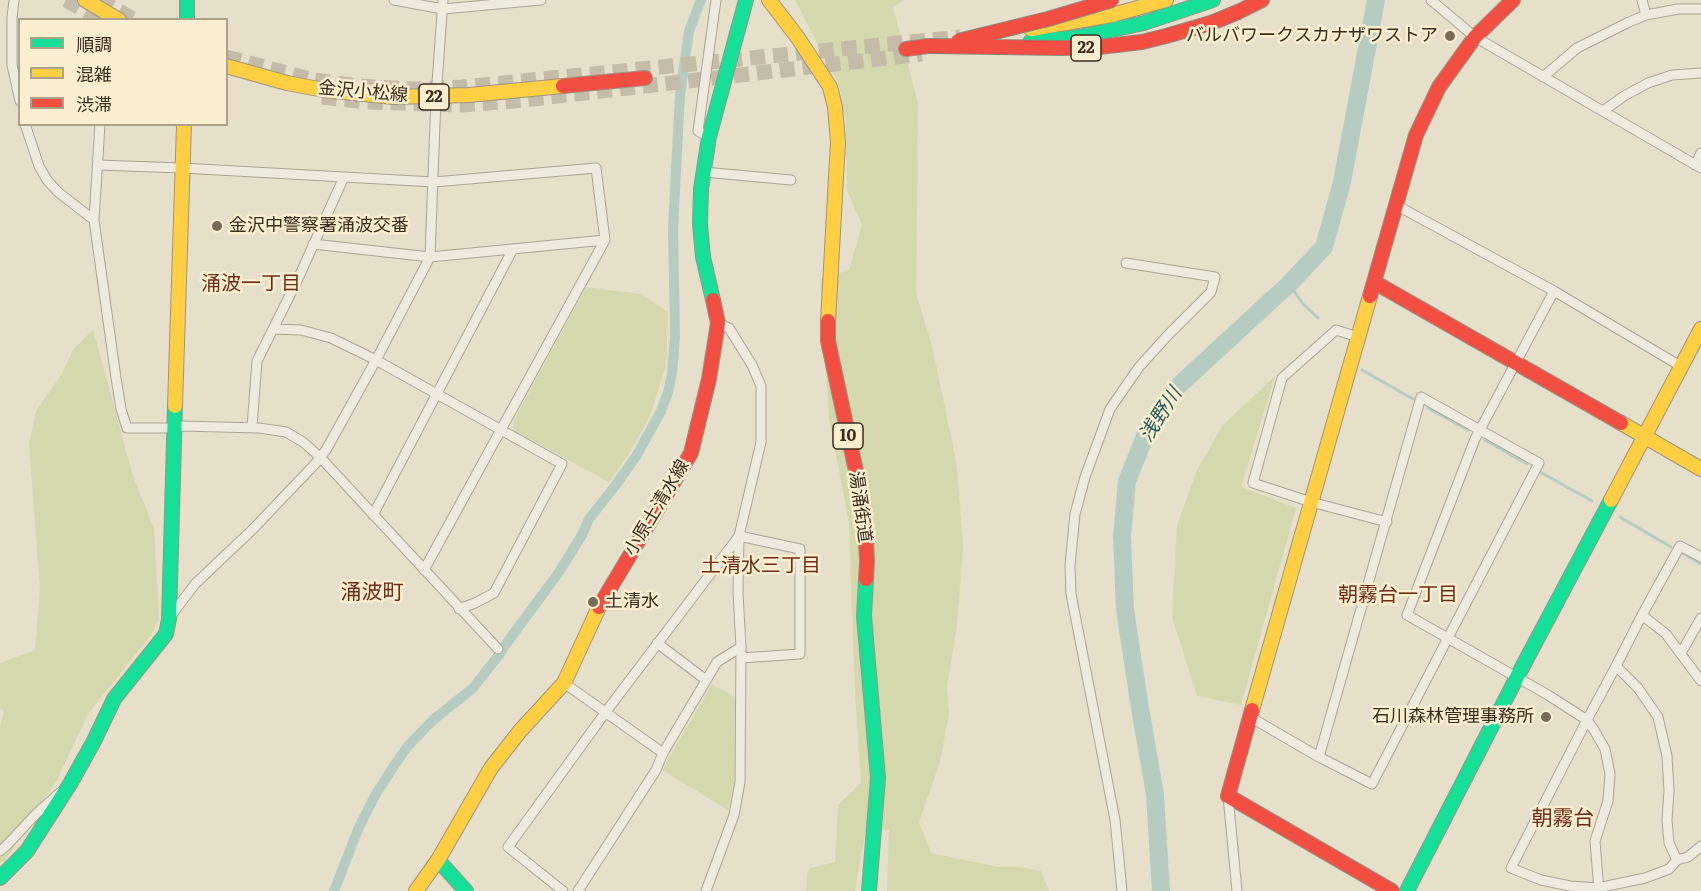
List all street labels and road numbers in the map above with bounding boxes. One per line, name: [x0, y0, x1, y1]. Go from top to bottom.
road number: 22: [1071, 35, 1101, 61]
street label: 金沢小松線: [317, 77, 409, 107]
road number: 22: [419, 84, 449, 110]
road number: 10: [833, 423, 863, 449]
street label: 小原土清水線: [620, 456, 694, 560]
street label: 湯涌街道: [844, 470, 876, 544]

